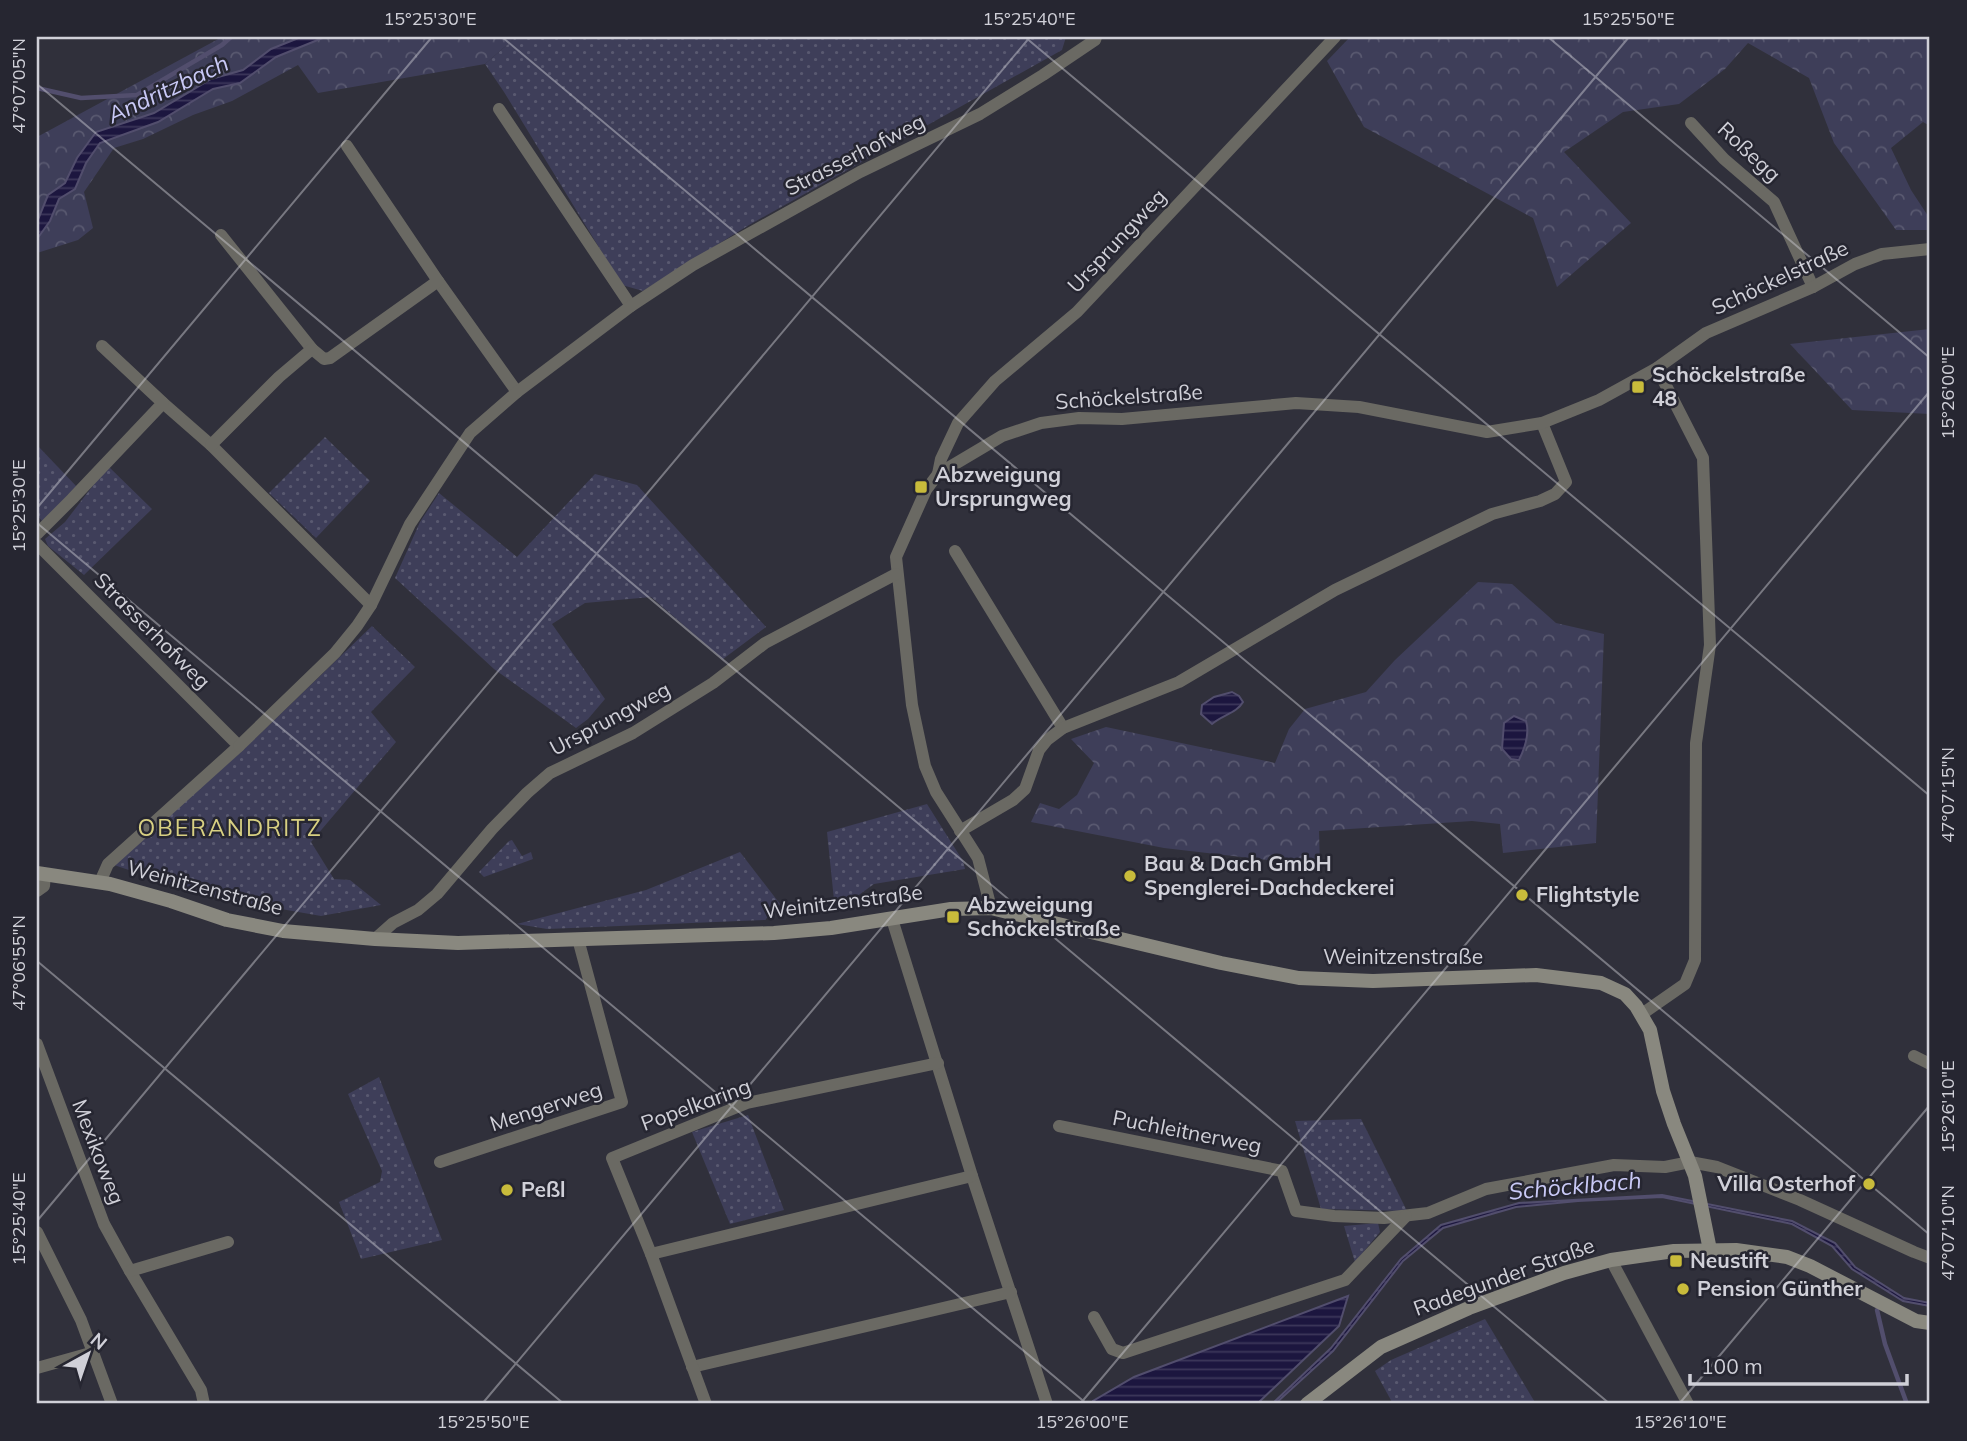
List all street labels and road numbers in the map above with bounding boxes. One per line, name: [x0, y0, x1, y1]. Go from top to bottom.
street label: Strasserhofweg: [780, 108, 929, 201]
street label: Roßegg: [1713, 116, 1786, 187]
street label: Ursprungweg: [1061, 183, 1171, 298]
street label: Schöckelstraße: [1707, 234, 1852, 320]
street label: Schöckelstraße: [1054, 378, 1203, 414]
street label: Strasserhofweg: [89, 567, 216, 694]
street label: Ursprungweg: [545, 675, 674, 761]
street label: Weinitzenstraße: [125, 854, 286, 920]
street label: Weinitzenstraße: [762, 878, 924, 924]
street label: Weinitzenstraße: [1323, 943, 1483, 969]
street label: Popelkaring: [637, 1072, 754, 1136]
street label: Mengerweg: [486, 1076, 605, 1136]
street label: Mexikoweg: [67, 1096, 131, 1208]
street label: Puchleitnerweg: [1110, 1104, 1264, 1158]
street label: Radegunder Straße: [1410, 1231, 1598, 1321]

